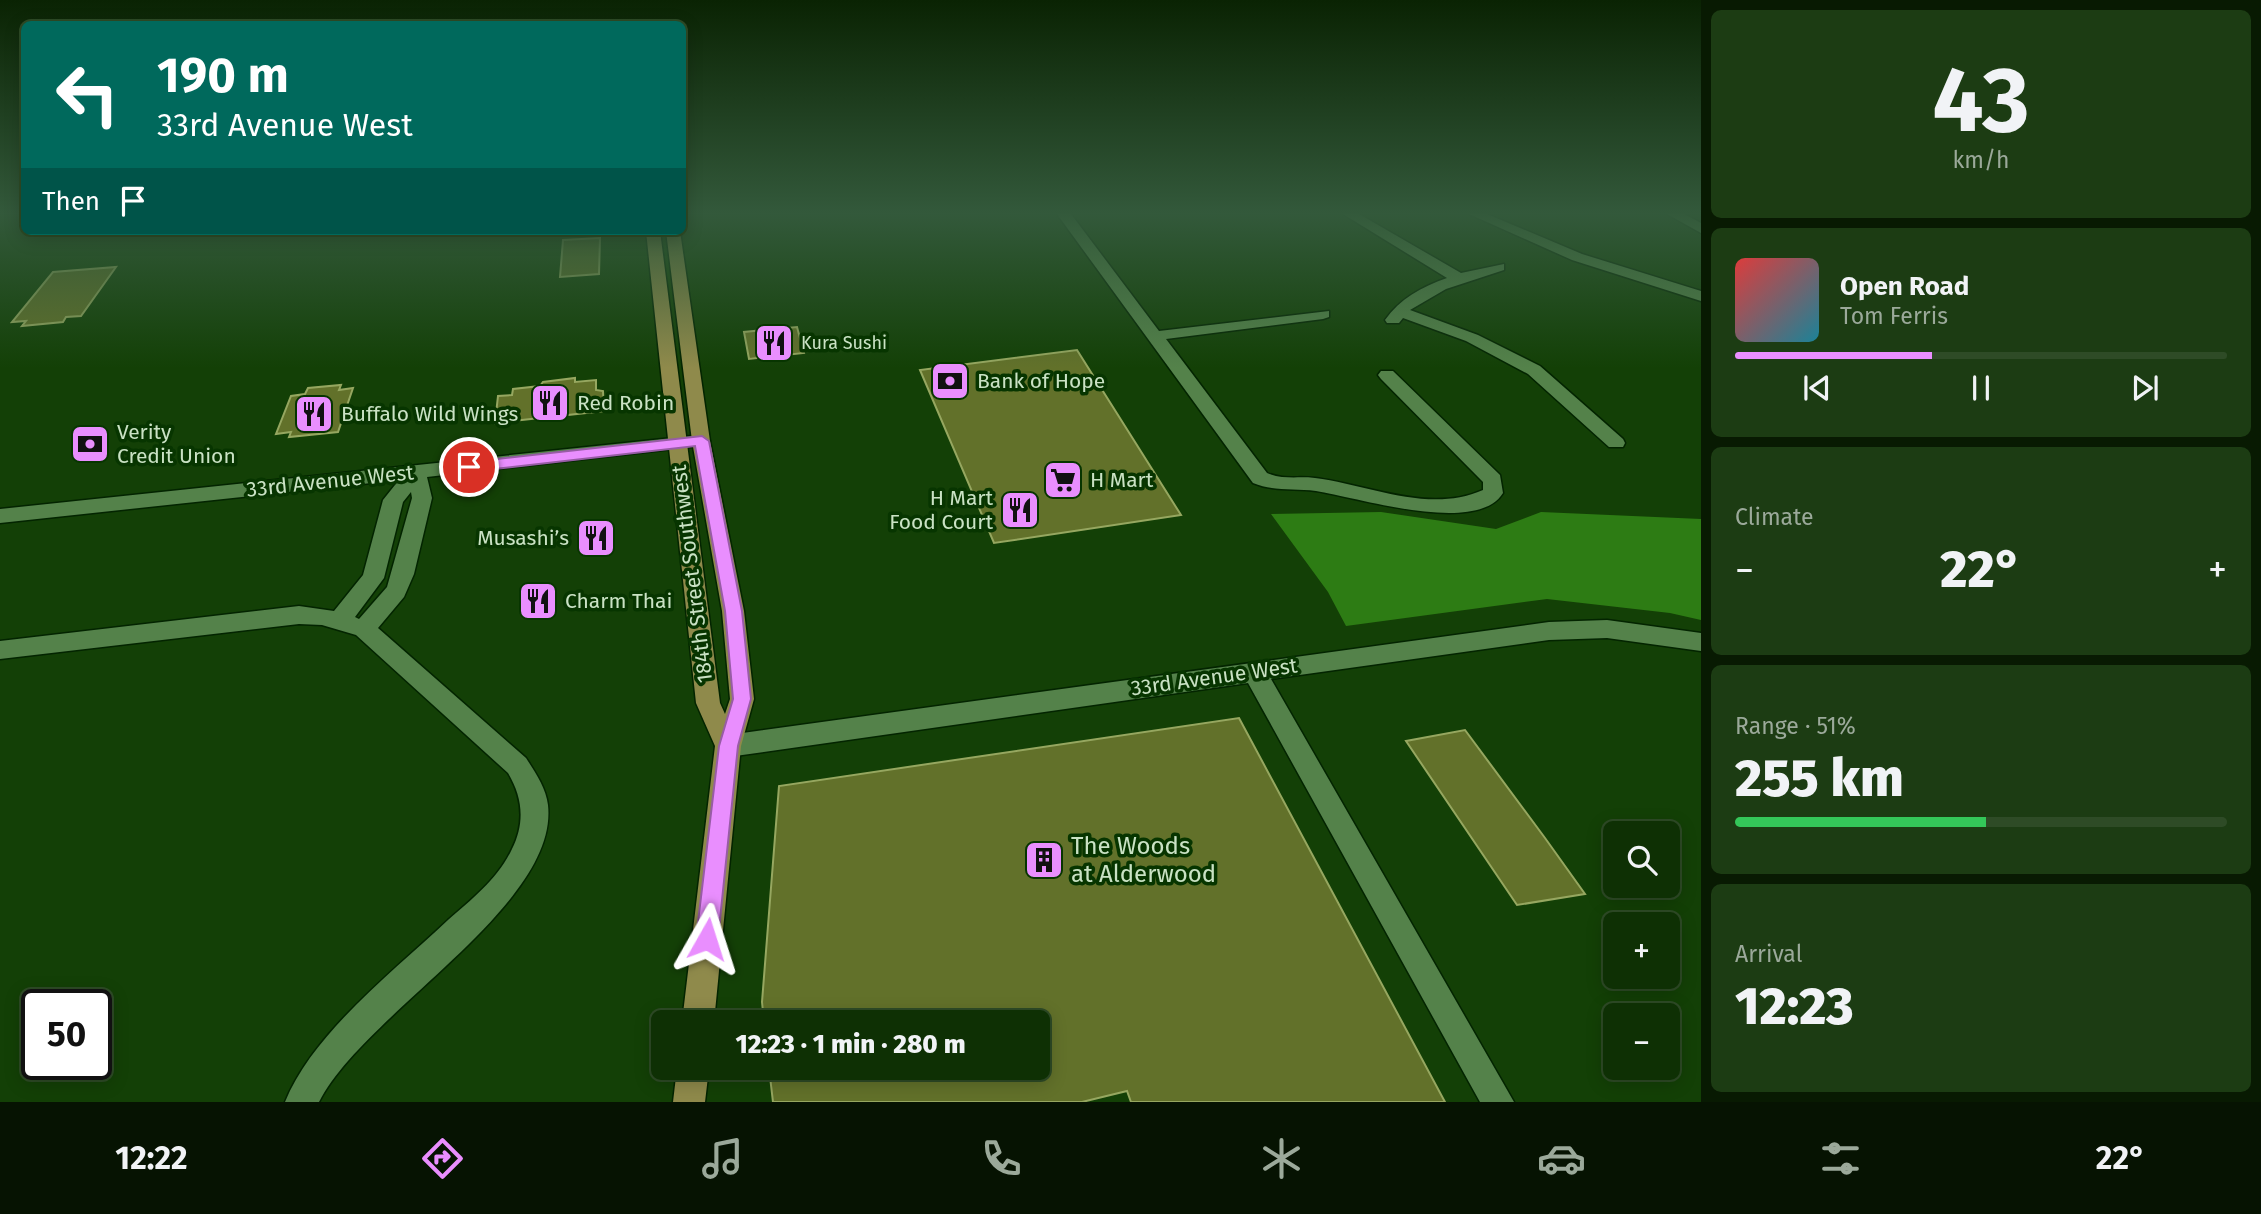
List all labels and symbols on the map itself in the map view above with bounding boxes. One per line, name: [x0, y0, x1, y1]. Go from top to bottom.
restaurant icon: Kura Sushi: [753, 322, 795, 364]
place label: Kura Sushi: [801, 332, 887, 354]
bank icon: Bank of Hope: [929, 360, 971, 402]
place label: Bank of Hope: [977, 368, 1105, 394]
restaurant icon: Red Robin: [529, 382, 571, 424]
place label: Red Robin: [577, 390, 674, 416]
restaurant icon: Buffalo Wild Wings: [293, 393, 335, 435]
place label: Buffalo Wild Wings: [341, 401, 518, 427]
place label: Verity Credit Union: [117, 419, 236, 469]
bank icon: Verity Credit Union: [69, 423, 111, 465]
pin: [439, 437, 499, 497]
street label: 33rd Avenue West: [245, 459, 415, 503]
supermarket icon: H Mart: [1042, 459, 1084, 501]
street label: 184th Street Southwest: [666, 463, 718, 685]
place label: H Mart: [1090, 467, 1154, 493]
place label: H Mart Food Court: [889, 485, 993, 535]
restaurant icon: H Mart Food Court: [999, 489, 1041, 531]
restaurant icon: Musashi’s: [575, 517, 617, 559]
place label: Musashi’s: [477, 525, 569, 551]
restaurant icon: Charm Thai: [517, 580, 559, 622]
place label: Charm Thai: [565, 588, 672, 614]
street label: 33rd Avenue West: [1129, 652, 1299, 702]
place label: The Woods at Alderwood: [1071, 832, 1216, 888]
building icon: The Woods at Alderwood: [1023, 839, 1065, 881]
position arrow: [670, 902, 744, 976]
speed limit sign: 50: [21, 989, 112, 1080]

